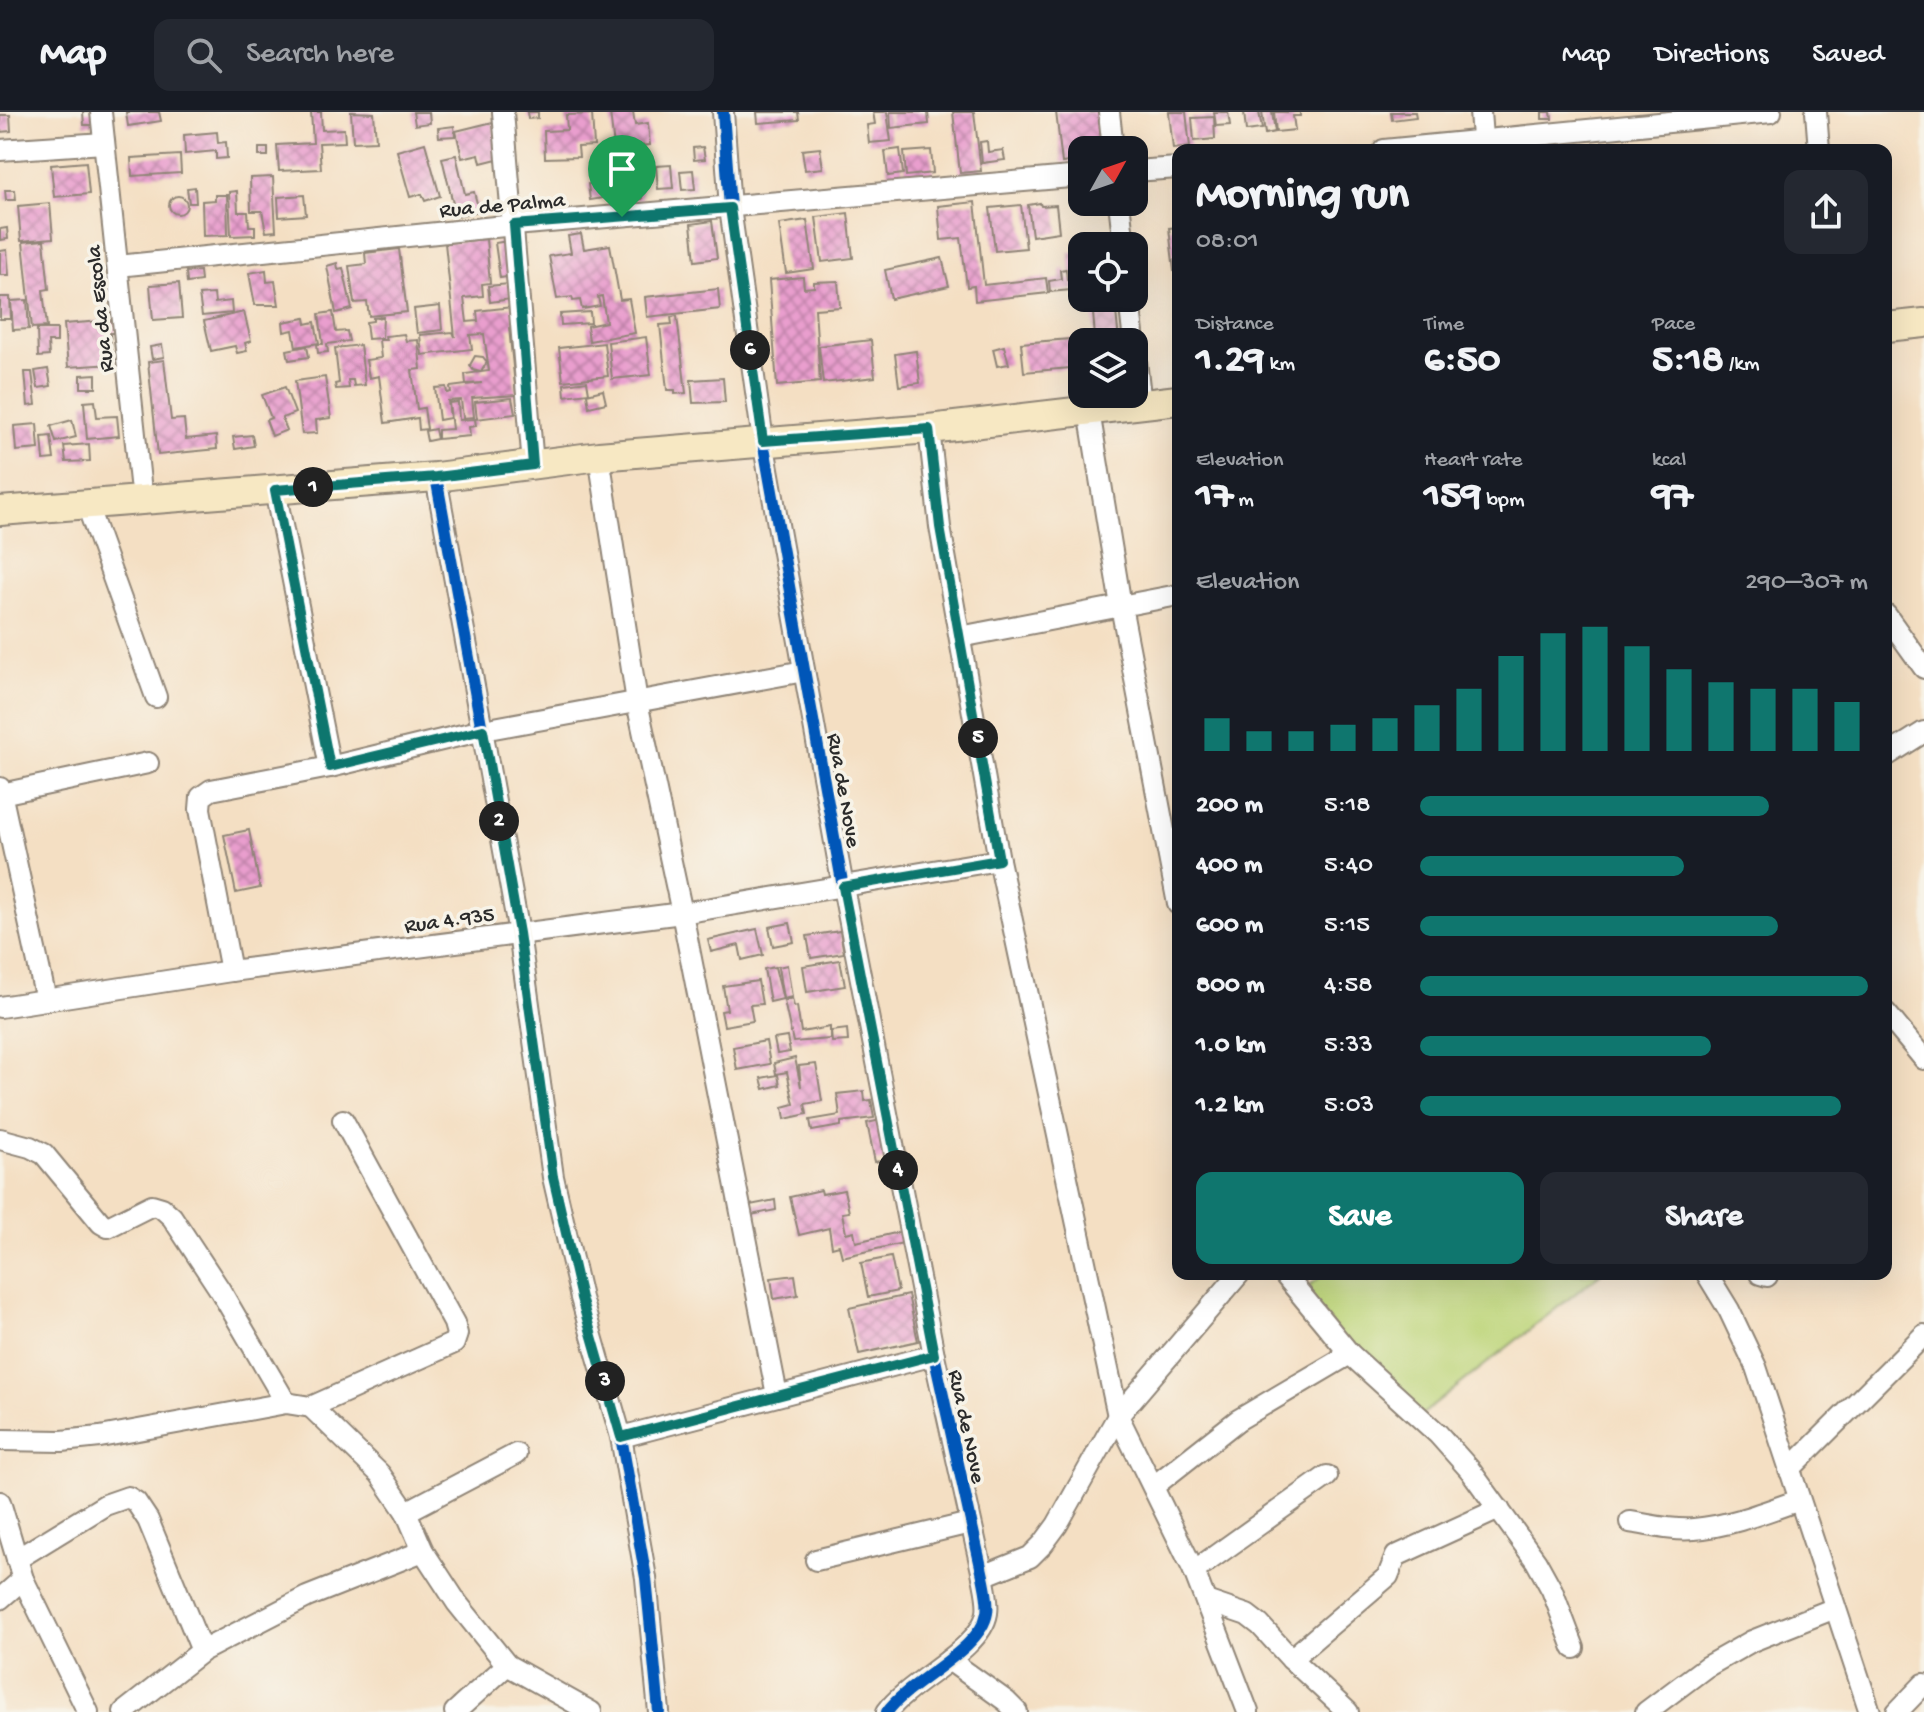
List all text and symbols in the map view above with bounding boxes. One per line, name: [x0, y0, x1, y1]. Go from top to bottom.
search box: [154, 19, 714, 91]
text: Map: [40, 33, 106, 77]
icon: search: [182, 33, 226, 77]
text: Search here: [246, 38, 394, 73]
text: Map: [1562, 39, 1610, 72]
text: Directions: [1654, 39, 1768, 72]
text: Saved: [1812, 39, 1884, 72]
pin: [588, 135, 656, 217]
north arrow: [1068, 136, 1148, 216]
map controls: [1068, 136, 1148, 408]
icon: arrive: [600, 147, 644, 191]
button: share: [1784, 170, 1868, 254]
text: Morning run: [1196, 171, 1409, 223]
street label: Rua de Palma: [439, 188, 567, 225]
text: 08:01: [1196, 227, 1258, 258]
button: locate: [1068, 232, 1148, 312]
street label: Rua da Escola: [82, 243, 122, 373]
text: Distance: [1196, 312, 1274, 338]
text: Time: [1424, 312, 1464, 338]
text: Pace: [1652, 312, 1695, 338]
button: layers: [1068, 328, 1148, 408]
pin: 6: [730, 330, 770, 370]
text: 6: [744, 337, 756, 363]
text: 1.29: [1196, 338, 1264, 385]
text: 6:50: [1424, 338, 1501, 385]
text: 5:18: [1652, 338, 1724, 385]
text: km: [1264, 352, 1295, 378]
text: /km: [1724, 352, 1760, 378]
text: Elevation: [1196, 448, 1283, 474]
text: Heart rate: [1424, 448, 1522, 474]
text: kcal: [1652, 448, 1686, 474]
pin: 1: [293, 467, 333, 507]
text: 1: [309, 474, 317, 500]
text: 17: [1196, 474, 1233, 521]
text: 159: [1424, 474, 1481, 521]
text: 97: [1652, 474, 1693, 521]
text: m: [1233, 488, 1254, 514]
text: bpm: [1481, 488, 1525, 514]
text: Elevation: [1196, 568, 1299, 599]
text: 290–307 m: [1745, 568, 1868, 599]
pin: 5: [958, 718, 998, 758]
text: 5: [972, 725, 984, 751]
street label: Rua de Nove: [819, 732, 865, 850]
text: 200 m: [1196, 791, 1263, 822]
text: 5:18: [1324, 791, 1371, 822]
pin: 2: [479, 801, 519, 841]
text: 2: [494, 808, 504, 834]
text: 400 m: [1196, 851, 1262, 882]
text: 5:40: [1324, 851, 1373, 882]
street label: Rua 4.935: [403, 903, 496, 941]
text: 600 m: [1196, 911, 1263, 942]
text: 5:15: [1324, 911, 1370, 942]
text: 800 m: [1196, 971, 1264, 1002]
text: 4:58: [1324, 971, 1372, 1002]
text: 1.0 km: [1196, 1031, 1266, 1062]
text: 5:33: [1324, 1031, 1373, 1062]
text: 1.2 km: [1196, 1091, 1264, 1122]
text: 5:03: [1324, 1091, 1374, 1122]
pin: 4: [878, 1150, 918, 1190]
text: 4: [893, 1157, 903, 1183]
button: Save: [1196, 1172, 1524, 1264]
button: Share: [1540, 1172, 1868, 1264]
pin: 3: [585, 1361, 625, 1401]
text: 3: [599, 1368, 611, 1394]
street label: Rua de Nove: [940, 1368, 990, 1487]

